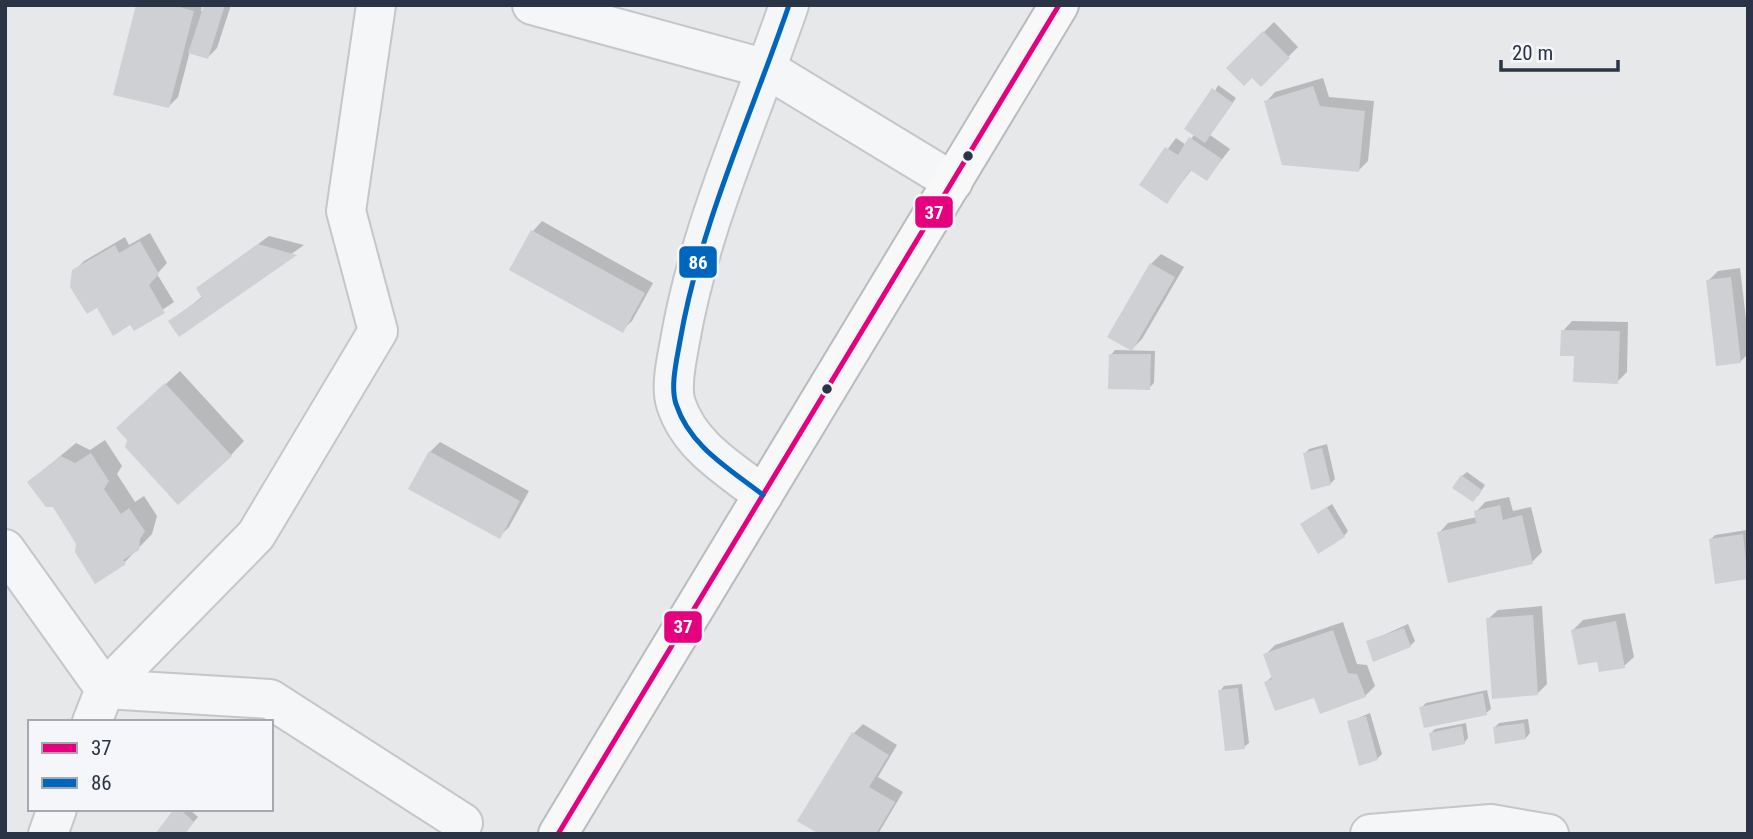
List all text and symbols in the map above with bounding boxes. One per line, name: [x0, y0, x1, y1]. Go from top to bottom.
scale bar: [1501, 28, 1618, 72]
text: 20 m: [1512, 41, 1553, 65]
unlabelled marker: [961, 149, 975, 163]
line badge: 37: [914, 195, 954, 229]
text: 37: [924, 201, 944, 224]
line badge: 86: [678, 245, 718, 279]
text: 86: [688, 251, 708, 274]
unlabelled marker: [820, 382, 834, 396]
line badge: 37: [663, 610, 703, 644]
text: 37: [673, 615, 693, 638]
legend: [28, 720, 273, 811]
text: 37: [91, 736, 112, 760]
text: 86: [91, 771, 112, 795]

